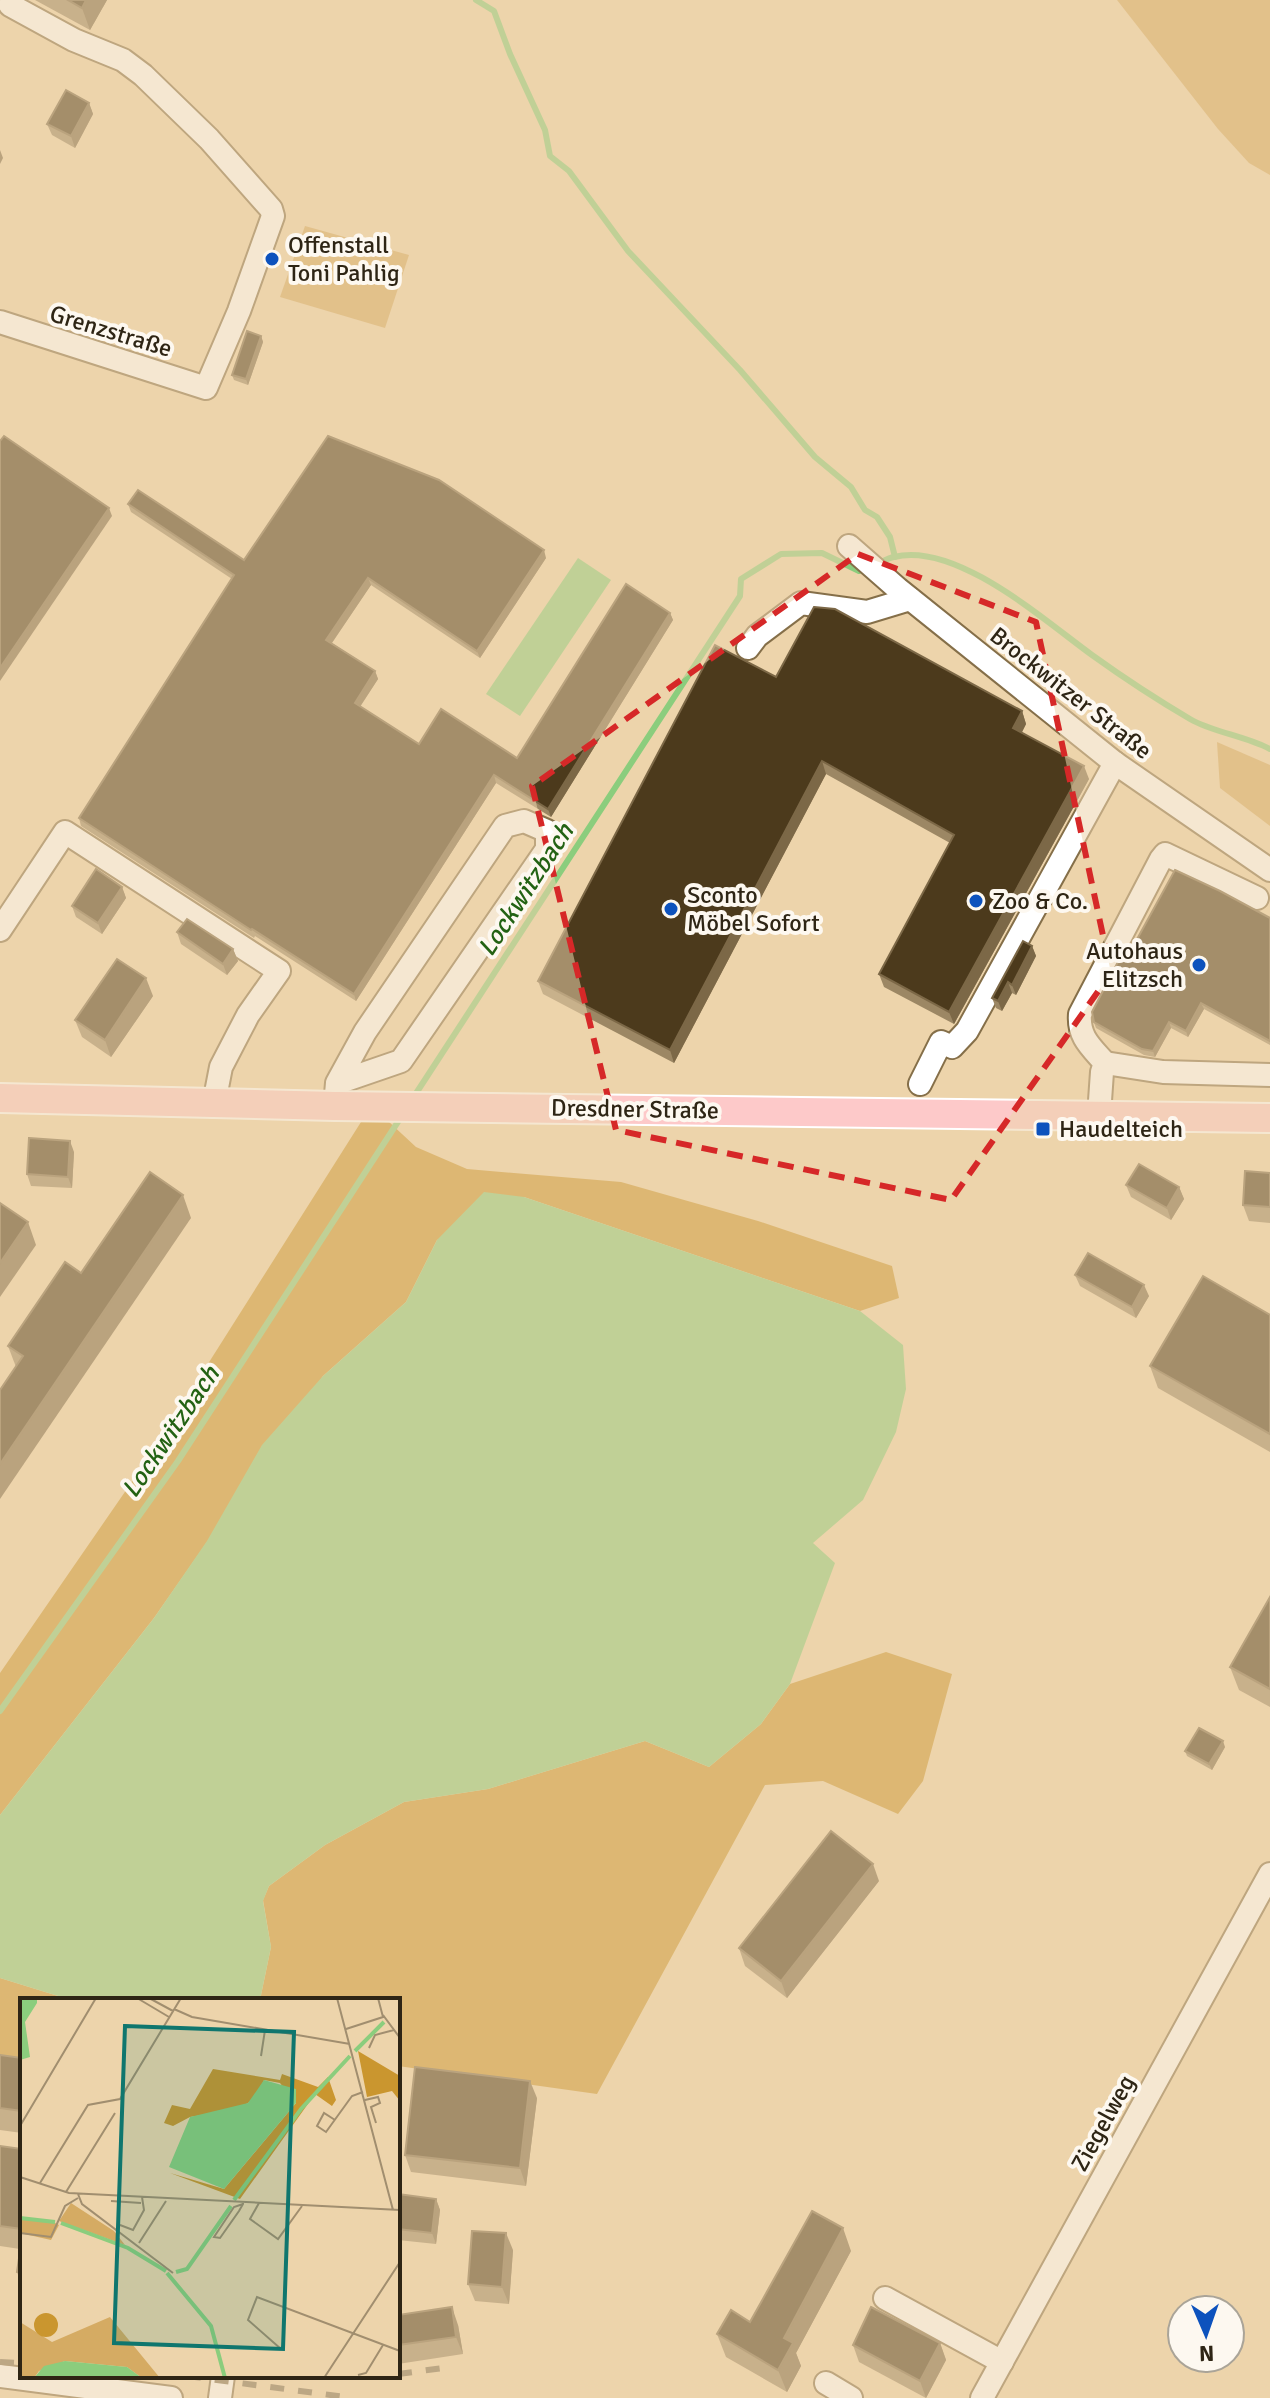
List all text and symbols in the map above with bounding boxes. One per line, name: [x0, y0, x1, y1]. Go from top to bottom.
place label: Offenstall Toni Pahlig: [288, 230, 400, 288]
marker: Offenstall Toni Pahlig: [263, 250, 281, 268]
street label: Grenzstraße: [46, 298, 176, 364]
street label: Brockwitzer Straße: [984, 620, 1158, 766]
water label: Lockwitzbach: [471, 817, 581, 962]
place label: Sconto Möbel Sofort: [687, 880, 820, 938]
place label: Zoo & Co.: [992, 886, 1088, 916]
marker: Zoo & Co.: [967, 892, 985, 910]
marker: Sconto Möbel Sofort: [662, 900, 680, 918]
place label: Autohaus Elitzsch: [1086, 936, 1183, 994]
marker: Autohaus Elitzsch: [1190, 956, 1208, 974]
street label: Dresdner Straße: [551, 1093, 719, 1125]
place label: Haudelteich: [1059, 1114, 1183, 1144]
marker: Haudelteich: [1034, 1120, 1052, 1138]
water label: Lockwitzbach: [115, 1359, 227, 1504]
inset map: [20, 1998, 400, 2378]
street label: Ziegelweg: [1064, 2070, 1142, 2176]
north arrow: [1166, 2294, 1246, 2374]
text: N: [1199, 2340, 1215, 2367]

